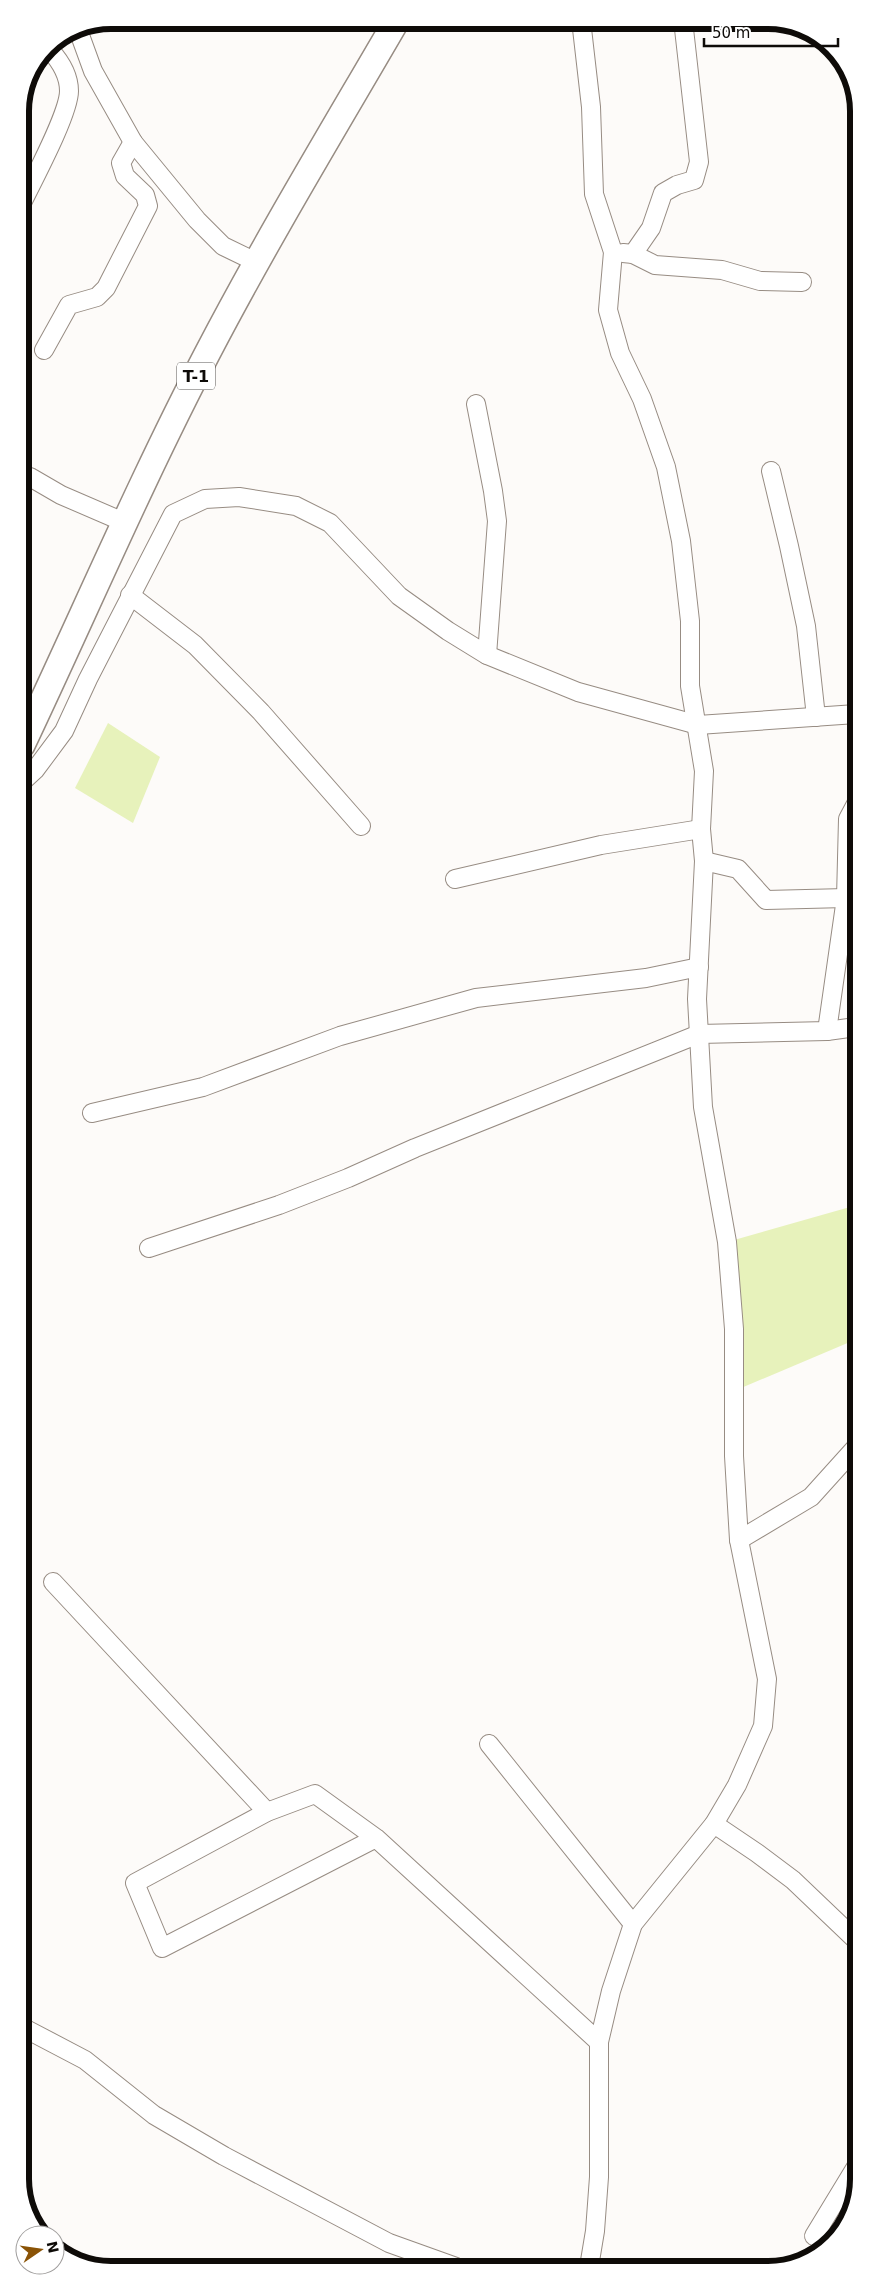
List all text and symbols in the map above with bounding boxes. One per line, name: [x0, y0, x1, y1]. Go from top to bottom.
scale bar: [704, 15, 838, 47]
text: 50 m: [712, 24, 750, 42]
road number: T-1: [177, 362, 215, 390]
north arrow: [15, 2225, 65, 2275]
text: N: [44, 2240, 62, 2255]

